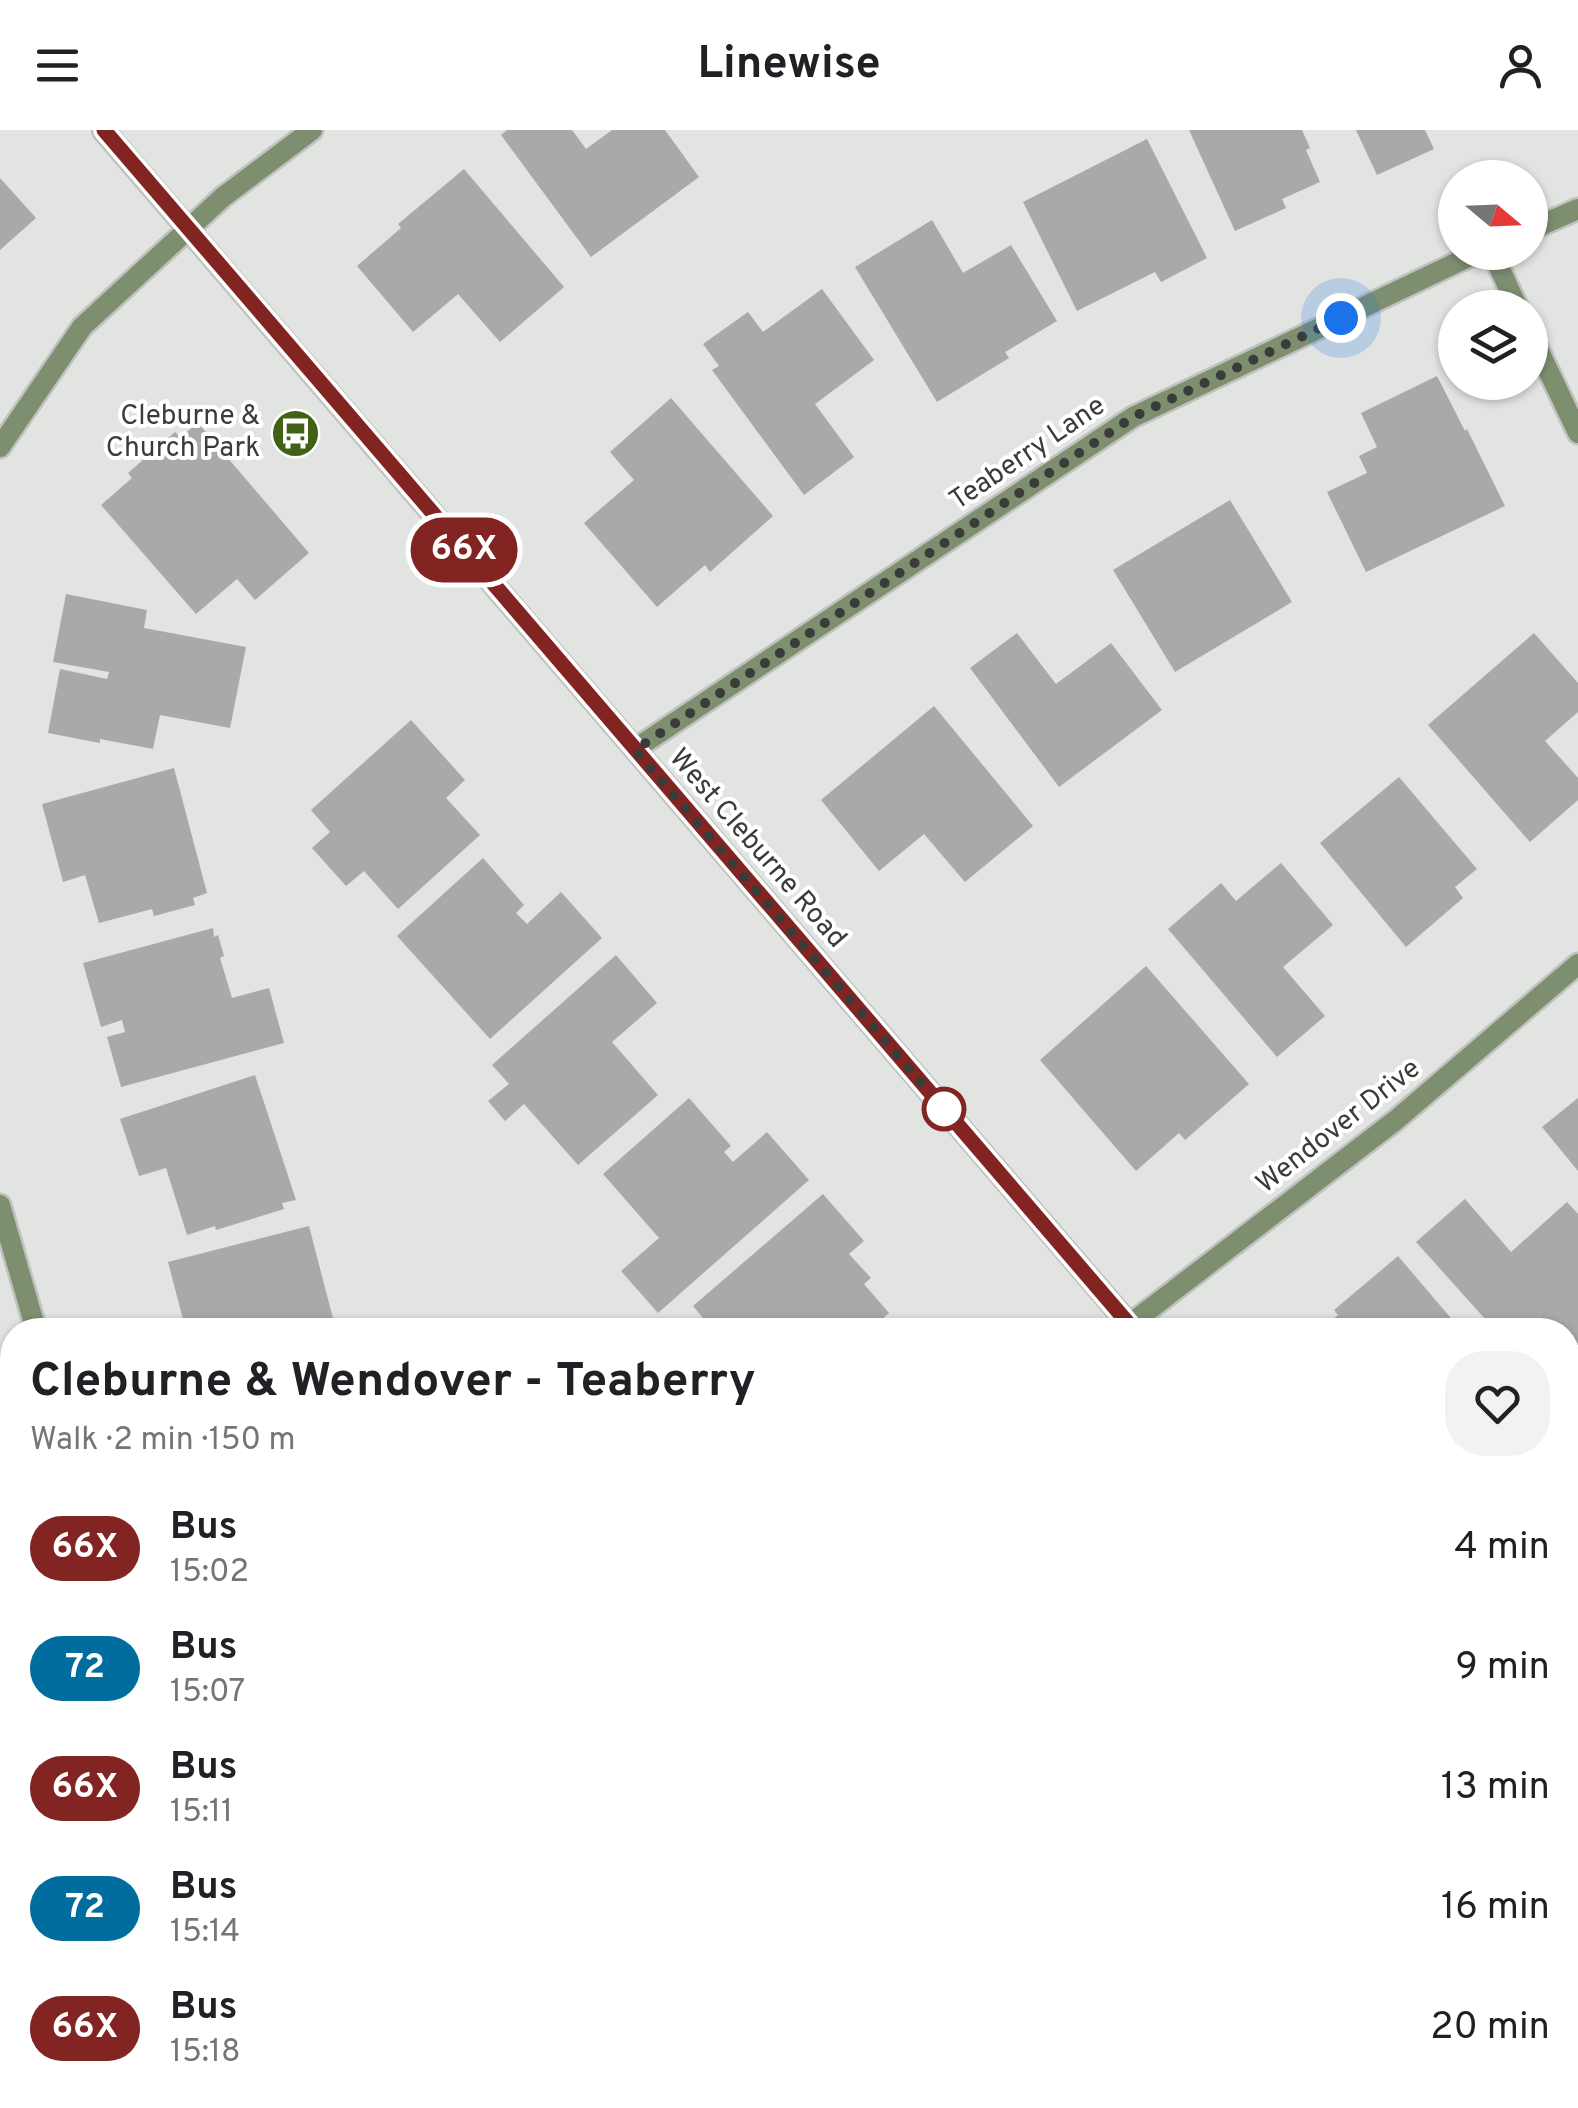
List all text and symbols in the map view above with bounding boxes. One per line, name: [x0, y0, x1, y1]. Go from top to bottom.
text: Linewise: [697, 37, 881, 94]
icon: menu: [30, 38, 85, 93]
icon: person: [1493, 38, 1548, 93]
north arrow: [1438, 160, 1548, 270]
map controls: [1438, 160, 1548, 400]
button: layers: [1438, 290, 1548, 400]
your location: [1316, 293, 1366, 343]
street label: Teaberry Lane: [943, 389, 1113, 519]
place label: Cleburne & Church Park: [106, 399, 260, 467]
bus stop icon: Cleburne & Church Park: [269, 407, 321, 459]
line badge: 66X: [406, 518, 522, 582]
text: 66X: [431, 528, 497, 572]
street label: West Cleburne Road: [660, 742, 854, 956]
street label: Wendover Drive: [1249, 1052, 1429, 1202]
unlabelled marker: [923, 1088, 965, 1130]
button: heart: [1445, 1351, 1550, 1456]
text: Cleburne & Wendover - Teaberry: [30, 1353, 756, 1413]
text: Walk · 2 min · 150 m: [30, 1421, 296, 1461]
text: Bus: [170, 1504, 237, 1553]
text: 4 min: [1454, 1524, 1550, 1573]
text: 66X: [52, 1526, 118, 1570]
text: 15:02: [170, 1553, 249, 1593]
text: Bus: [170, 1624, 237, 1673]
text: 9 min: [1455, 1644, 1550, 1693]
text: 72: [65, 1646, 105, 1690]
text: 15:07: [170, 1673, 245, 1713]
text: Bus: [170, 1744, 237, 1793]
text: 13 min: [1441, 1764, 1550, 1813]
text: 66X: [52, 1766, 118, 1810]
text: 15:11: [170, 1793, 233, 1833]
text: Bus: [170, 1864, 237, 1913]
text: 16 min: [1441, 1884, 1550, 1933]
text: 72: [65, 1886, 105, 1930]
text: 15:14: [170, 1913, 240, 1953]
text: Bus: [170, 1984, 237, 2033]
text: 20 min: [1430, 2004, 1550, 2053]
text: 66X: [52, 2006, 118, 2050]
text: 15:18: [170, 2033, 241, 2073]

